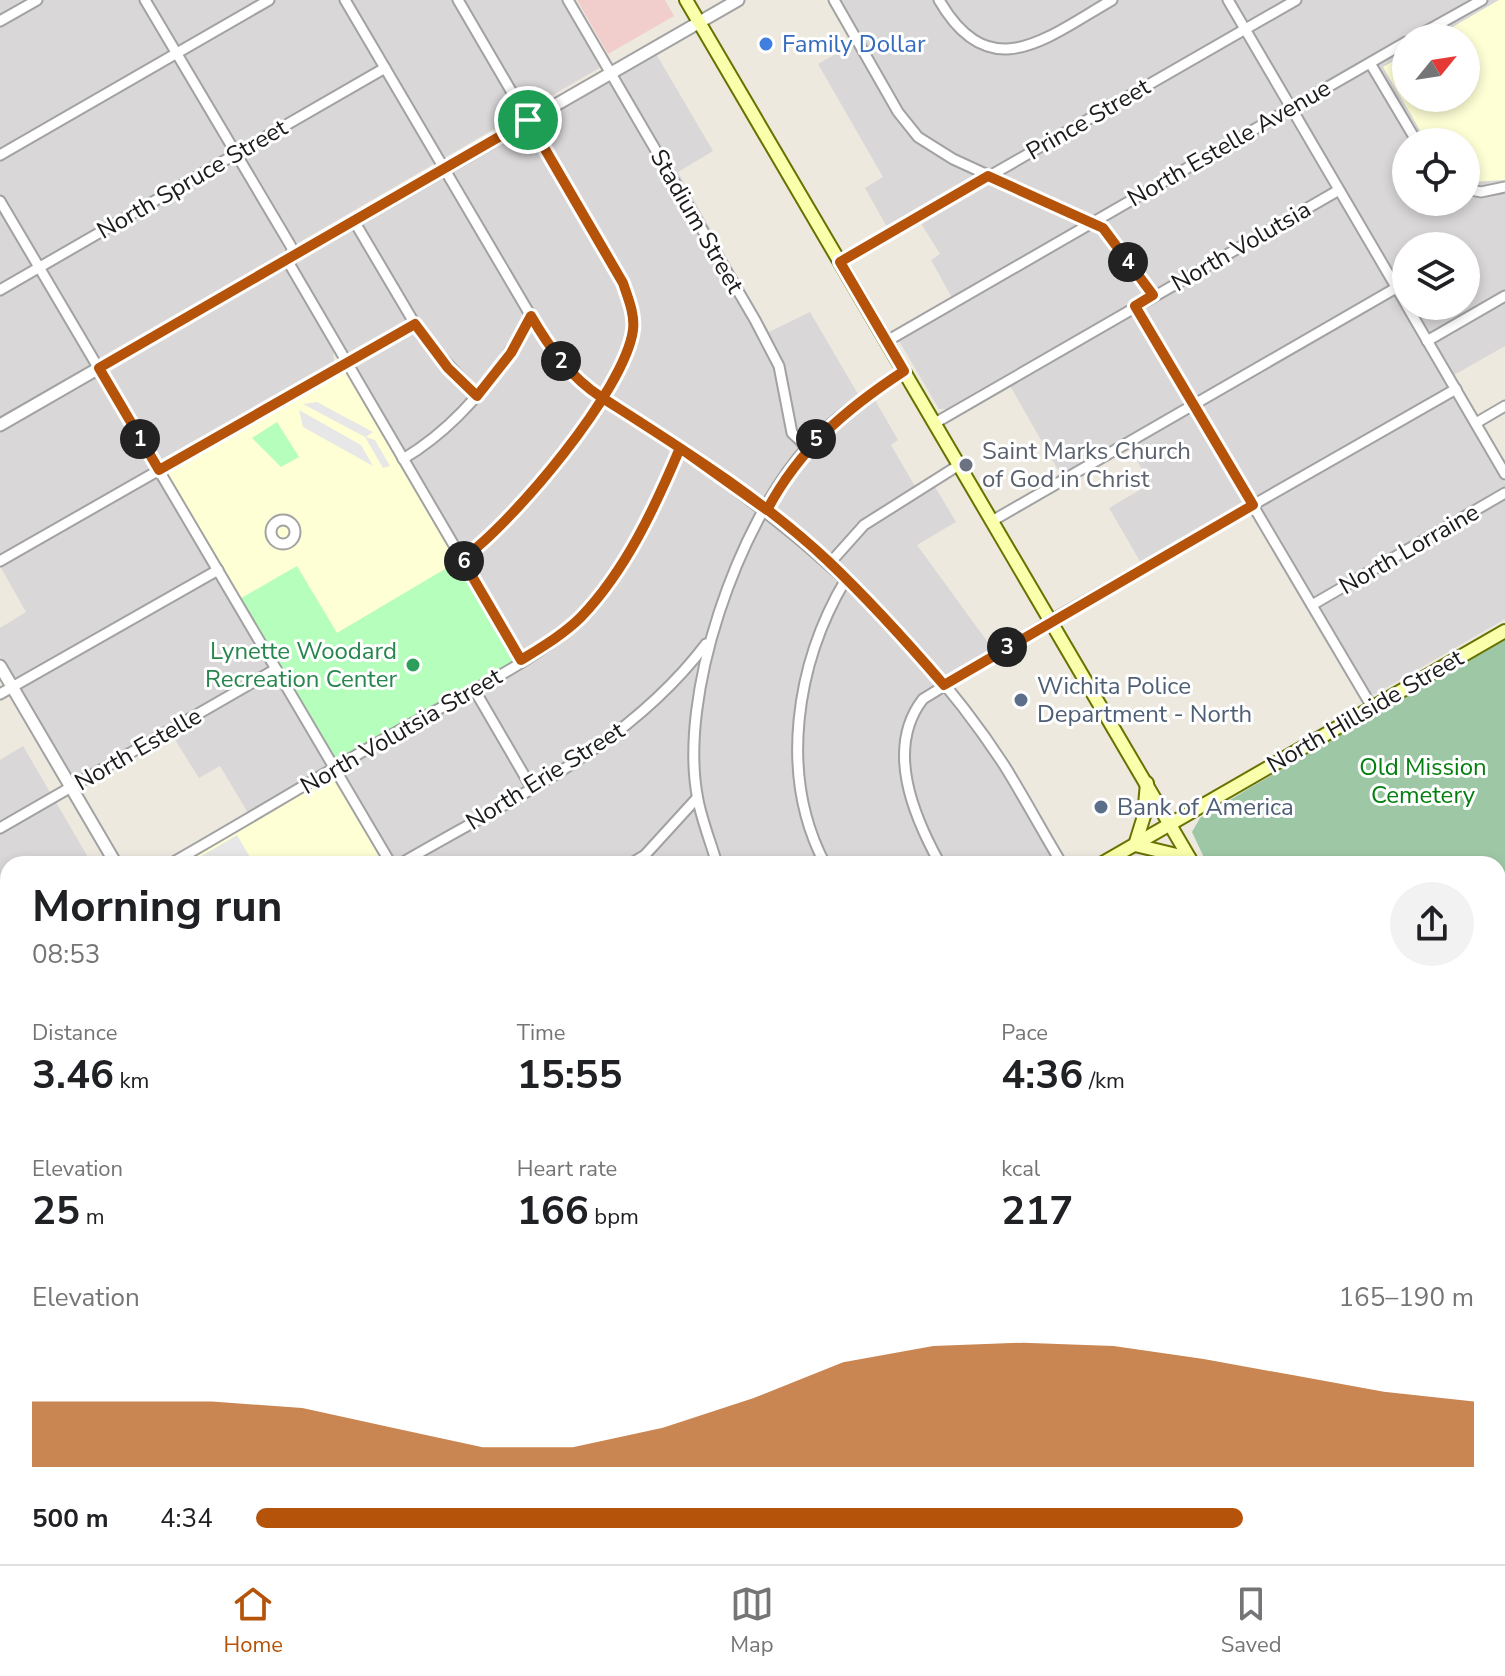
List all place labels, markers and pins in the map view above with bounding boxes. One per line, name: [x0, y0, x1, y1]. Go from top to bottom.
place label: Family Dollar: [782, 28, 926, 60]
marker: Family Dollar: [757, 35, 775, 53]
pin: [494, 86, 562, 154]
pin: 4: [1108, 242, 1148, 282]
pin: 2: [541, 341, 581, 381]
pin: 1: [120, 419, 160, 459]
pin: 5: [796, 419, 836, 459]
place label: Saint Marks Church of God in Christ: [982, 435, 1191, 495]
marker: Saint Marks Church of God in Christ: [957, 456, 975, 474]
pin: 6: [444, 541, 484, 581]
pin: 3: [987, 627, 1027, 667]
place label: Lynette Woodard Recreation Center: [205, 635, 397, 695]
marker: Lynette Woodard Recreation Center: [404, 656, 422, 674]
place label: Wichita Police Department - North: [1037, 670, 1252, 730]
marker: Wichita Police Department - North: [1012, 691, 1030, 709]
place label: Bank of America: [1117, 791, 1294, 823]
marker: Bank of America: [1092, 798, 1110, 816]

